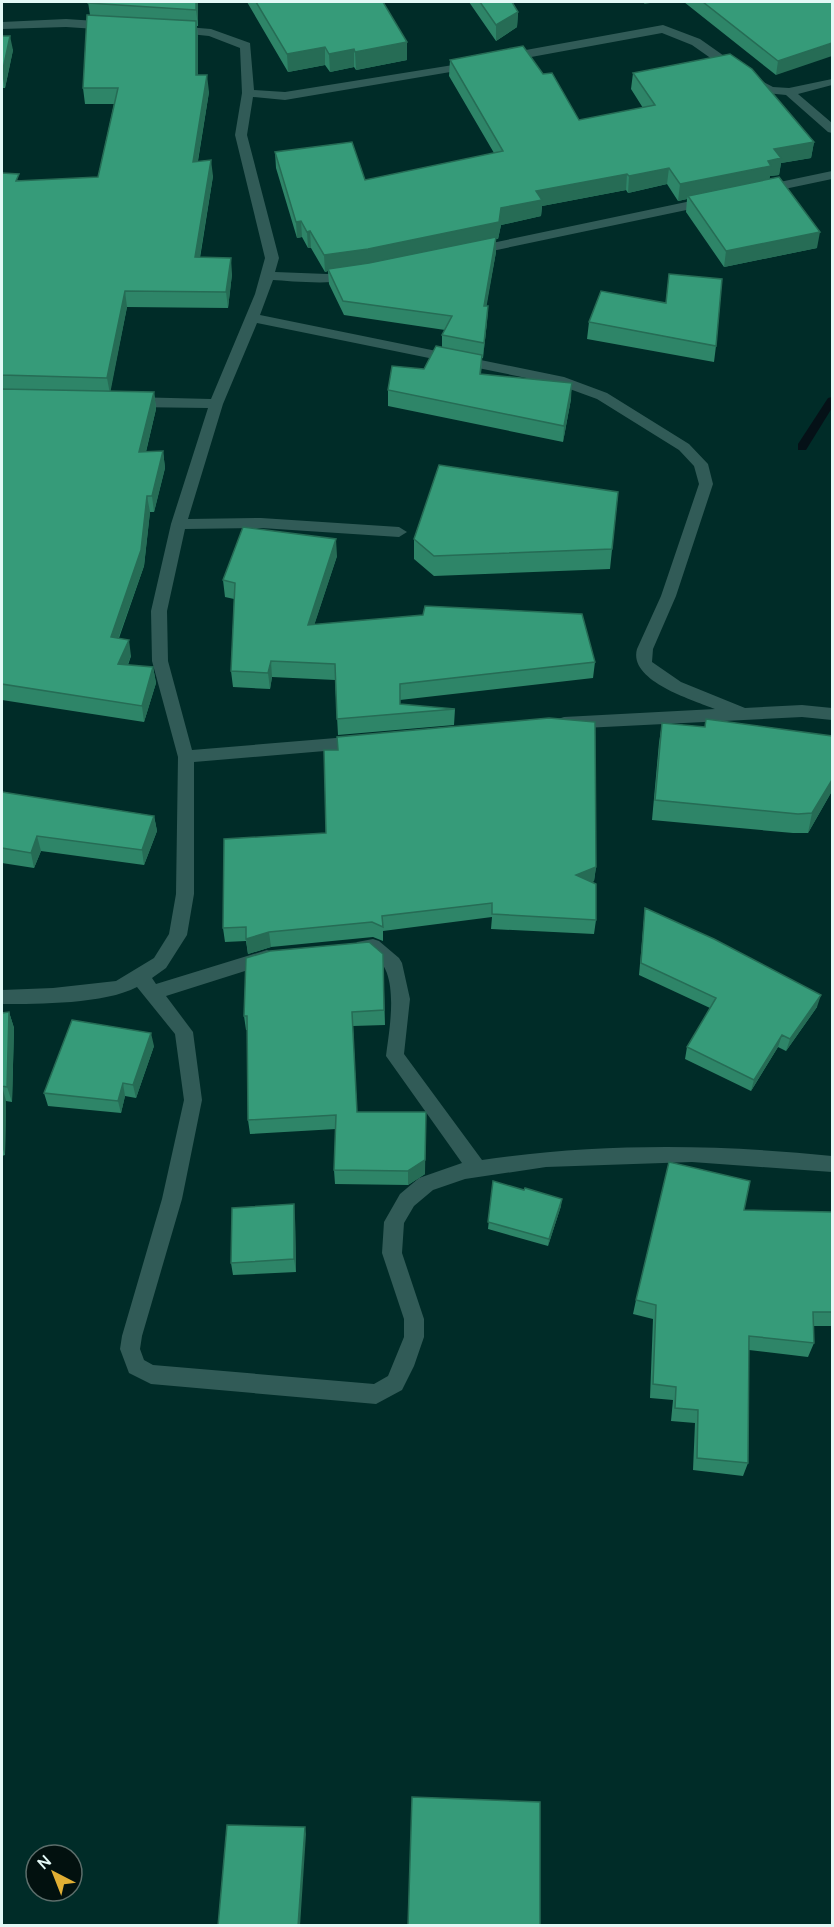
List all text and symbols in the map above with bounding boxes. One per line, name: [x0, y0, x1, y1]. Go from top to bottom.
north arrow: [24, 1843, 84, 1903]
text: N: [32, 1850, 56, 1874]

